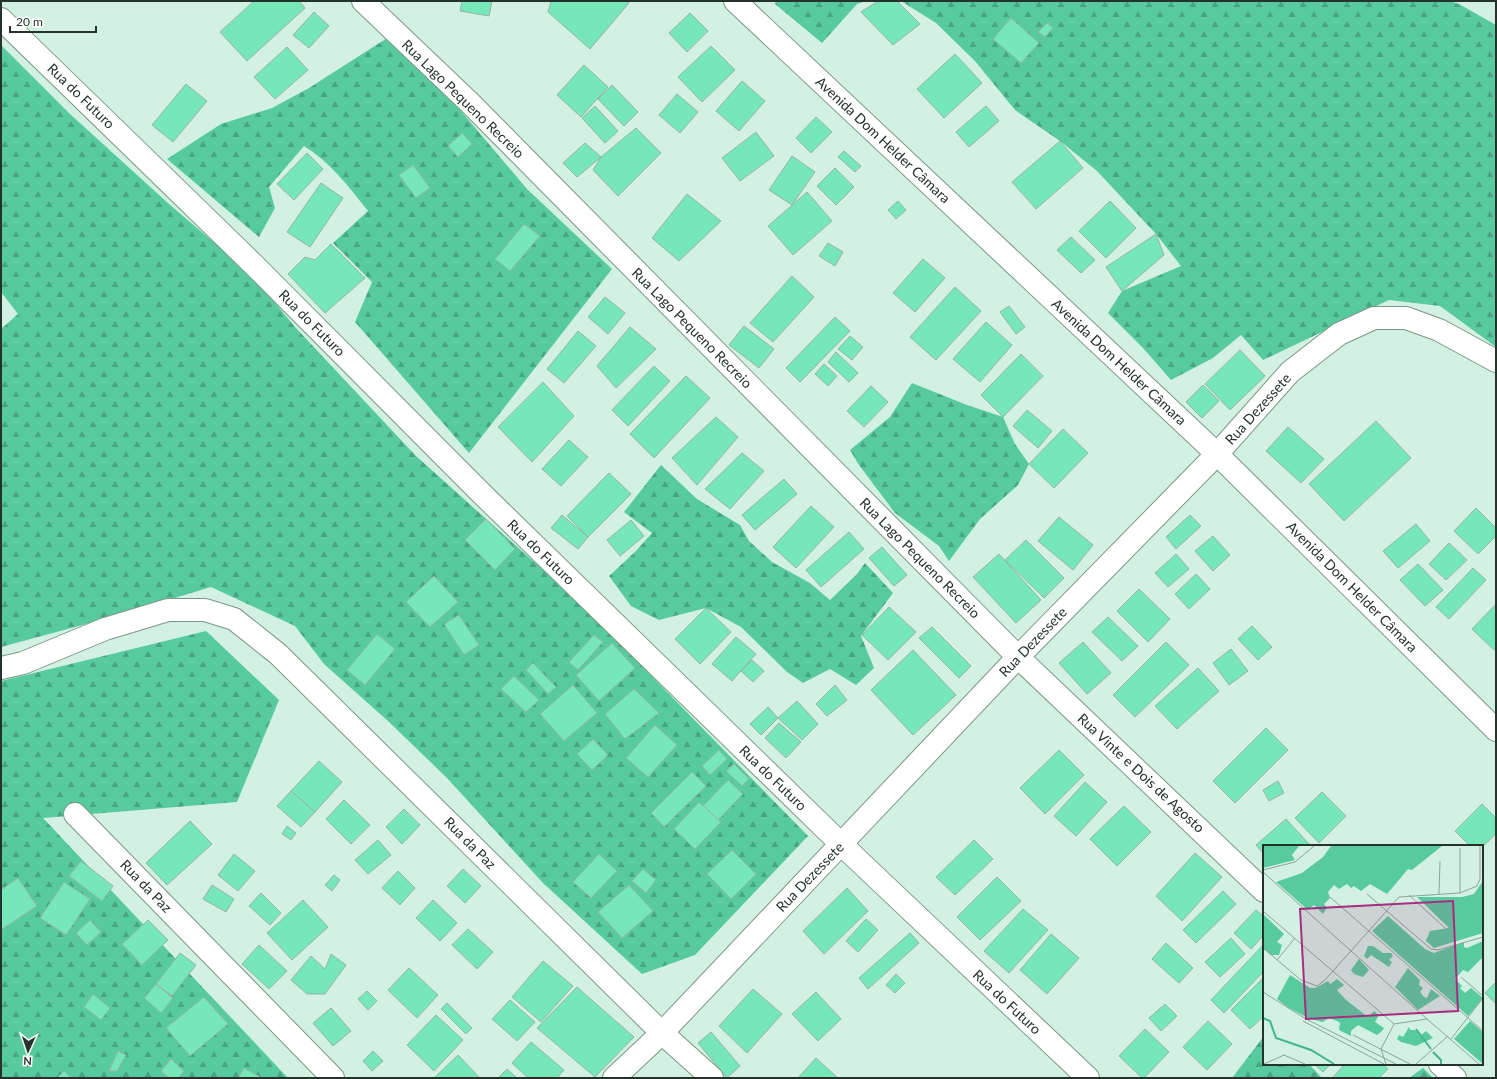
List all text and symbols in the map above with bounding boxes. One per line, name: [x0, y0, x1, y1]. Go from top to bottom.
scale bar: [10, 8, 96, 34]
text: 20 m: [16, 14, 43, 29]
street label: Rua Lago Pequeno Recreio: [399, 36, 528, 162]
street label: Rua do Futuro: [44, 59, 119, 132]
street label: Avenida Dom Helder Câmara: [812, 73, 954, 207]
street label: Rua Lago Pequeno Recreio: [629, 264, 756, 391]
street label: Rua do Futuro: [276, 286, 349, 359]
street label: Avenida Dom Helder Câmara: [1048, 295, 1190, 429]
street label: Rua Dezessete: [1221, 369, 1294, 448]
street label: Rua Lago Pequeno Recreio: [857, 494, 984, 621]
street label: Rua do Futuro: [504, 515, 579, 588]
street label: Avenida Dom Helder Câmara: [1283, 518, 1421, 656]
street label: Rua Dezessete: [995, 603, 1070, 680]
street label: Rua Vinte e Dois de Agosto: [1074, 709, 1208, 836]
street label: Rua do Futuro: [736, 741, 811, 814]
street label: Rua da Paz: [441, 813, 500, 872]
street label: Rua Dezessete: [772, 838, 847, 915]
inset map: [1263, 845, 1483, 1065]
street label: Rua da Paz: [117, 856, 176, 916]
street label: Rua do Futuro: [970, 966, 1045, 1038]
north arrow: [8, 1031, 48, 1071]
text: N: [23, 1055, 32, 1068]

